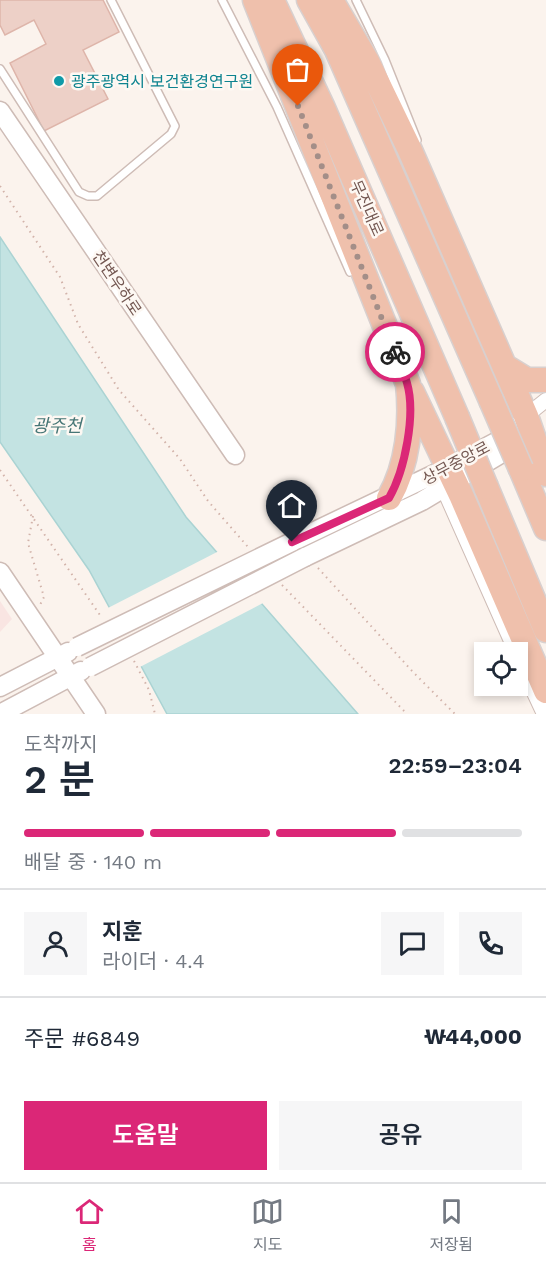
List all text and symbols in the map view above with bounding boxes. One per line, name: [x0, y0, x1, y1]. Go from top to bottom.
pin: [272, 44, 323, 106]
icon: bag: [281, 53, 314, 86]
place label: 광주광역시 보건환경연구원: [71, 72, 253, 91]
marker: 광주광역시 보건환경연구원: [52, 74, 66, 88]
street label: 무진대로: [346, 177, 388, 239]
street label: 천변우하로: [89, 247, 146, 319]
courier: [365, 322, 425, 382]
icon: bike: [379, 336, 412, 369]
water label: 광주천: [32, 415, 84, 436]
street label: 상무중앙로: [419, 437, 493, 489]
pin: [266, 480, 317, 542]
icon: home: [275, 489, 308, 522]
map controls: [474, 642, 528, 696]
button: locate: [474, 642, 528, 696]
text: 도착까지: [24, 732, 98, 756]
text: 22:59–23:04: [389, 753, 522, 778]
text: 2 분: [24, 757, 95, 802]
text: 배달 중 · 140 m: [24, 850, 162, 874]
button: person: [24, 912, 87, 975]
button: chat: [381, 912, 444, 975]
button: phone: [459, 912, 522, 975]
text: 지훈: [102, 919, 142, 944]
text: 라이더 · 4.4: [102, 949, 205, 973]
text: ₩44,000: [424, 1024, 522, 1049]
text: 주문 #6849: [24, 1026, 140, 1051]
button: 도움말: [24, 1101, 267, 1170]
button: 공유: [279, 1101, 522, 1170]
tab: 홈: [73, 1195, 106, 1255]
tab: 지도: [251, 1195, 284, 1255]
tab: 저장됨: [429, 1195, 473, 1255]

